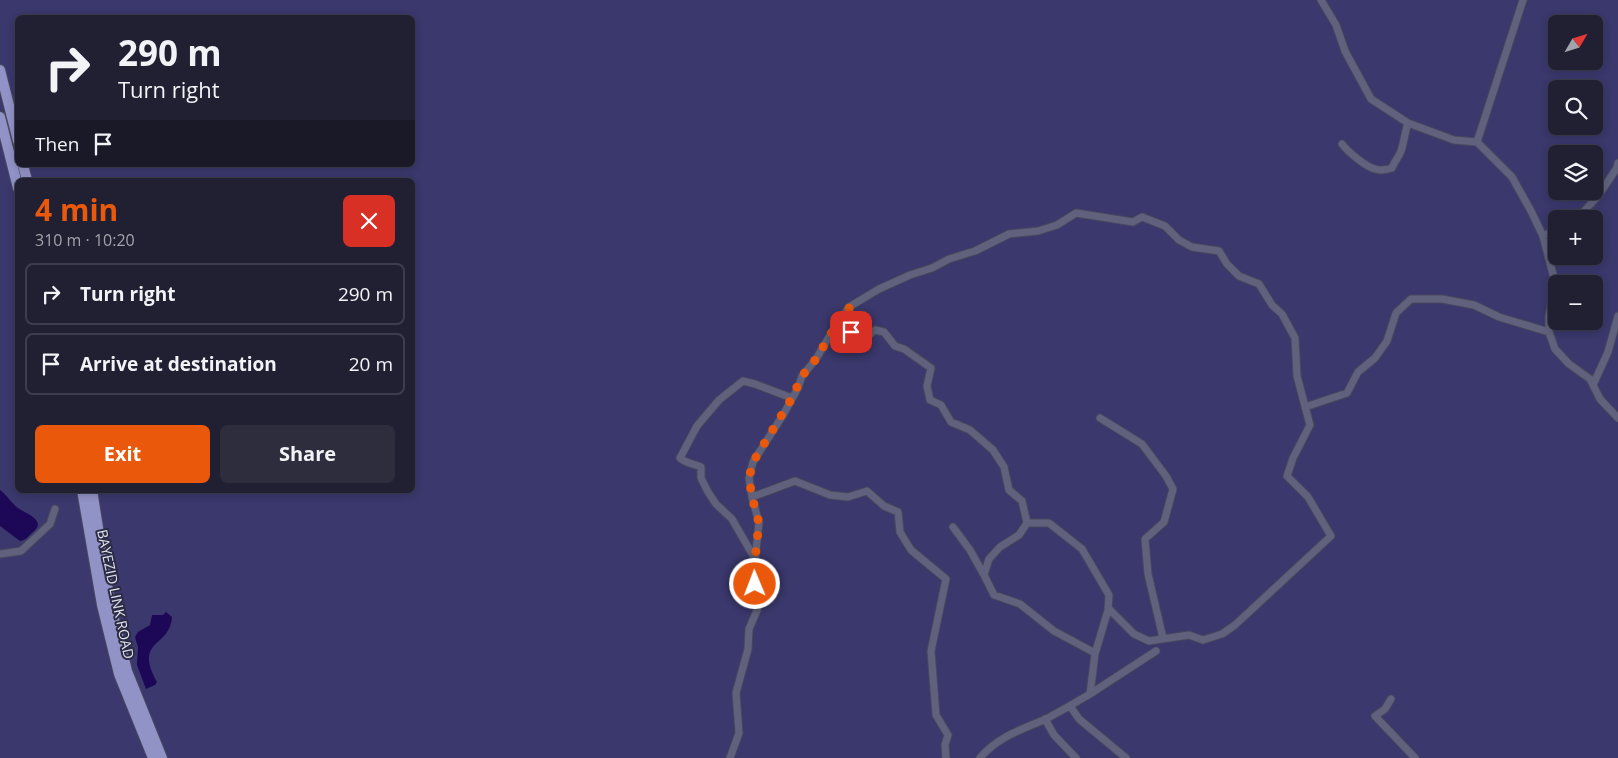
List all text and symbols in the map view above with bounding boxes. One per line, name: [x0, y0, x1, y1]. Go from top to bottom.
north arrow: [1548, 15, 1602, 70]
map controls: [1548, 15, 1603, 330]
text: 290 m: [118, 29, 222, 76]
icon: right: [35, 35, 100, 100]
text: Turn right: [118, 74, 220, 104]
button: search: [1548, 80, 1603, 135]
icon: arrive: [89, 130, 117, 158]
text: Then: [35, 131, 79, 157]
button: layers: [1548, 145, 1603, 200]
text: 4 min: [35, 189, 118, 230]
button: close: [343, 195, 395, 247]
button: +: [1548, 210, 1603, 265]
text: 310 m · 10:20: [35, 229, 135, 251]
button: −: [1548, 275, 1603, 330]
icon: right: [37, 280, 65, 308]
text: Turn right: [80, 281, 175, 307]
text: 290 m: [338, 281, 393, 307]
pin: [830, 311, 872, 353]
icon: arrive: [837, 318, 865, 346]
icon: arrive: [37, 350, 65, 378]
text: Arrive at destination: [80, 351, 277, 377]
text: 20 m: [349, 351, 393, 377]
button: Exit: [35, 425, 210, 483]
button: Share: [220, 425, 395, 483]
street label: BAYEZID LINK ROAD: [93, 528, 139, 660]
position arrow: [728, 557, 780, 609]

